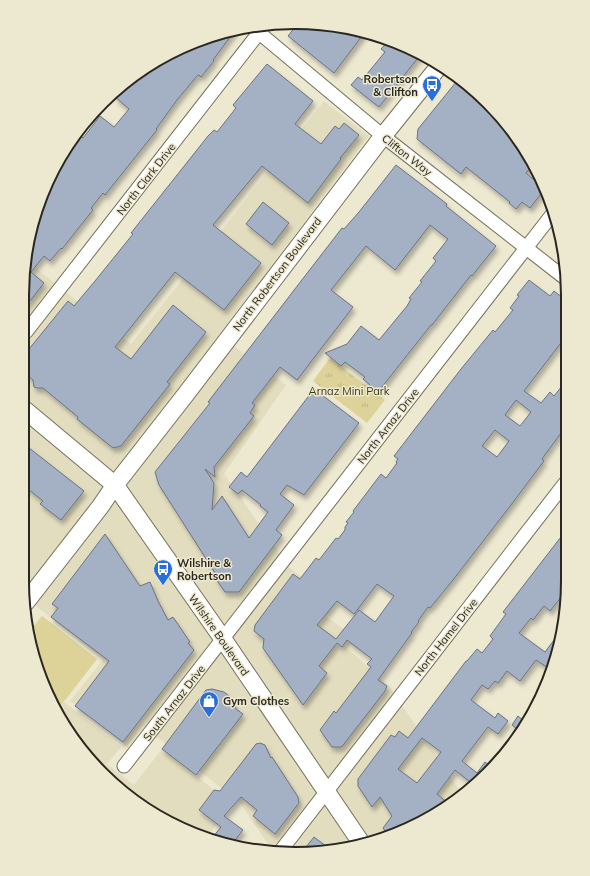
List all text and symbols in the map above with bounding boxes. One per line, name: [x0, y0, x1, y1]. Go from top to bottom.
place label: Robertson & Clifton: [364, 72, 418, 99]
bus stop icon: Robertson & Clifton: [421, 74, 443, 102]
street label: Clifton Way: [379, 131, 435, 179]
street label: North Clark Drive: [113, 140, 179, 218]
street label: North Robertson Boulevard: [230, 214, 324, 334]
park label: Arnaz Mini Park: [309, 384, 390, 398]
street label: North Arnaz Drive: [354, 385, 422, 467]
place label: Wilshire & Robertson: [177, 556, 231, 583]
bus stop icon: Wilshire & Robertson: [152, 558, 174, 586]
street label: Wilshire Boulevard: [186, 592, 252, 678]
street label: North Hamel Drive: [411, 595, 481, 679]
street label: South Arnaz Drive: [140, 662, 208, 744]
shop icon: Gym Clothes: [198, 690, 220, 718]
place label: Gym Clothes: [223, 694, 290, 708]

